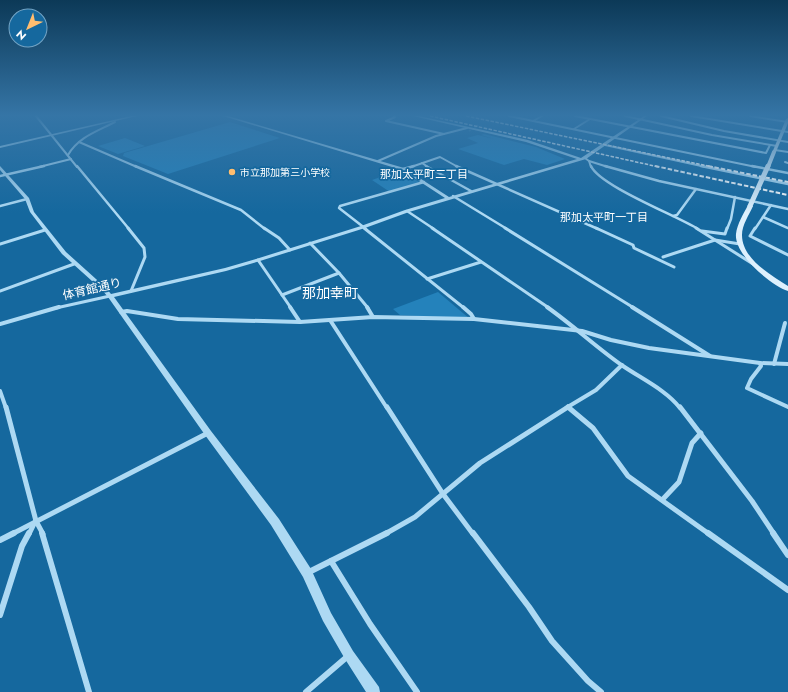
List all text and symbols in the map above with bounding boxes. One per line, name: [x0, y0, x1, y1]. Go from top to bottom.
north arrow: [8, 8, 48, 48]
text: N: [13, 26, 30, 44]
place label: 市立那加第三小学校: [240, 165, 330, 180]
district label: 那加太平町二丁目: [380, 166, 468, 182]
marker: 市立那加第三小学校: [227, 167, 237, 177]
district label: 那加太平町一丁目: [560, 209, 648, 225]
street label: 体育館通り: [61, 273, 123, 305]
district label: 那加幸町: [302, 283, 358, 303]

